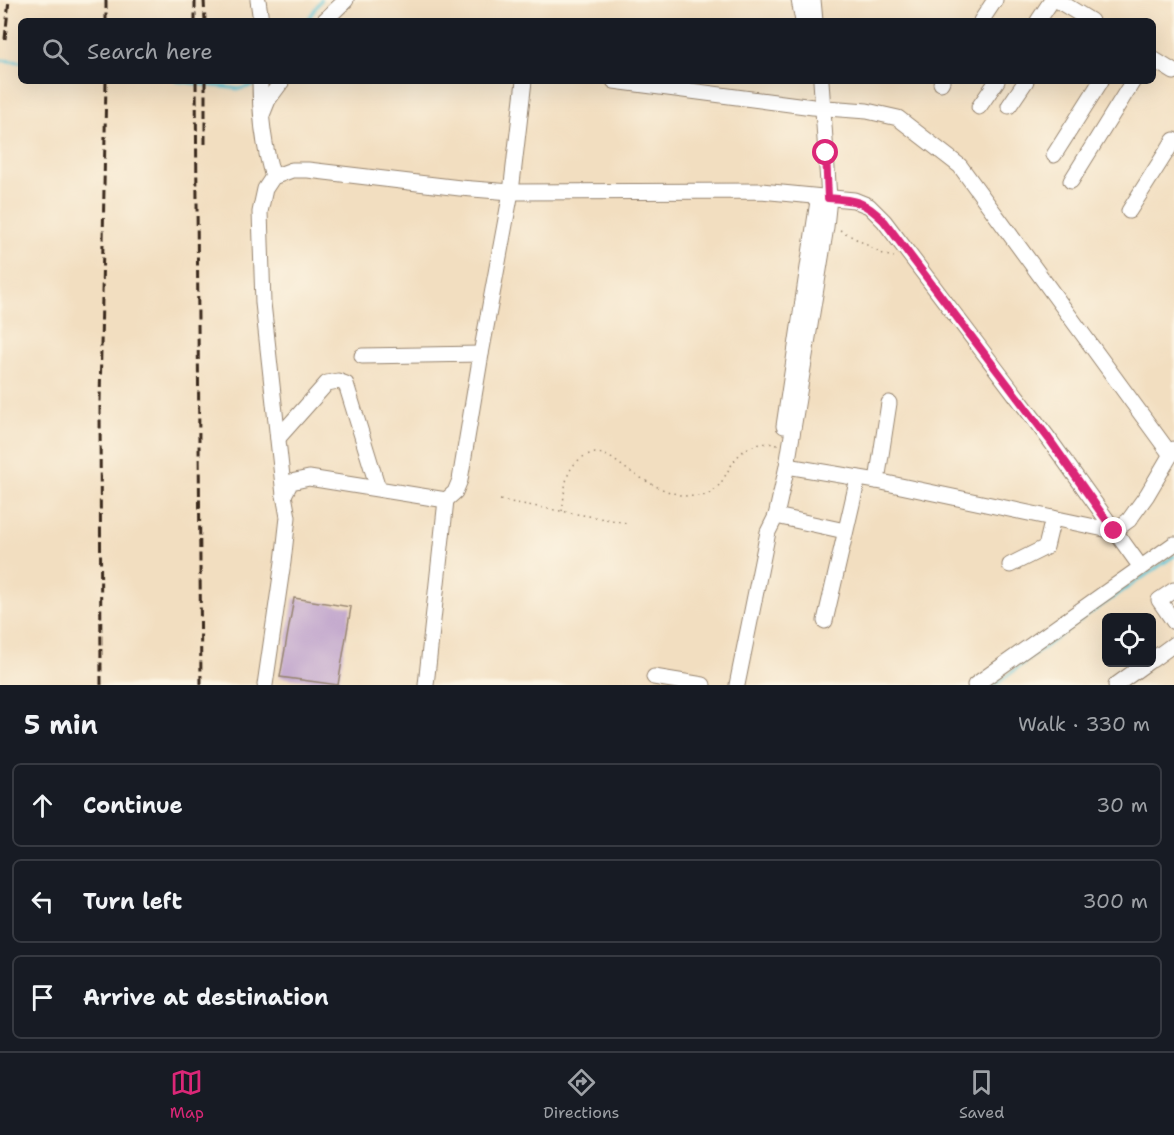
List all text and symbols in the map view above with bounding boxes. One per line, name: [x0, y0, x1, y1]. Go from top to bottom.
search box: [18, 18, 1156, 84]
icon: search: [39, 35, 72, 68]
text: Search here: [87, 37, 213, 66]
route start: [812, 139, 838, 165]
route end: [1100, 517, 1126, 543]
map controls: [1102, 613, 1156, 667]
button: locate: [1102, 613, 1156, 667]
text: 5 min: [24, 707, 98, 742]
text: Walk · 330 m: [1018, 711, 1150, 737]
icon: ahead: [26, 789, 59, 822]
text: Continue: [83, 791, 183, 820]
text: 30 m: [1096, 792, 1148, 818]
icon: left: [26, 885, 59, 918]
text: Turn left: [83, 887, 182, 916]
text: 300 m: [1082, 888, 1148, 914]
icon: arrive: [26, 981, 59, 1014]
text: Arrive at destination: [83, 983, 329, 1012]
tab: Map: [170, 1066, 204, 1123]
tab: Directions: [543, 1066, 620, 1123]
tab: Saved: [959, 1066, 1004, 1123]

